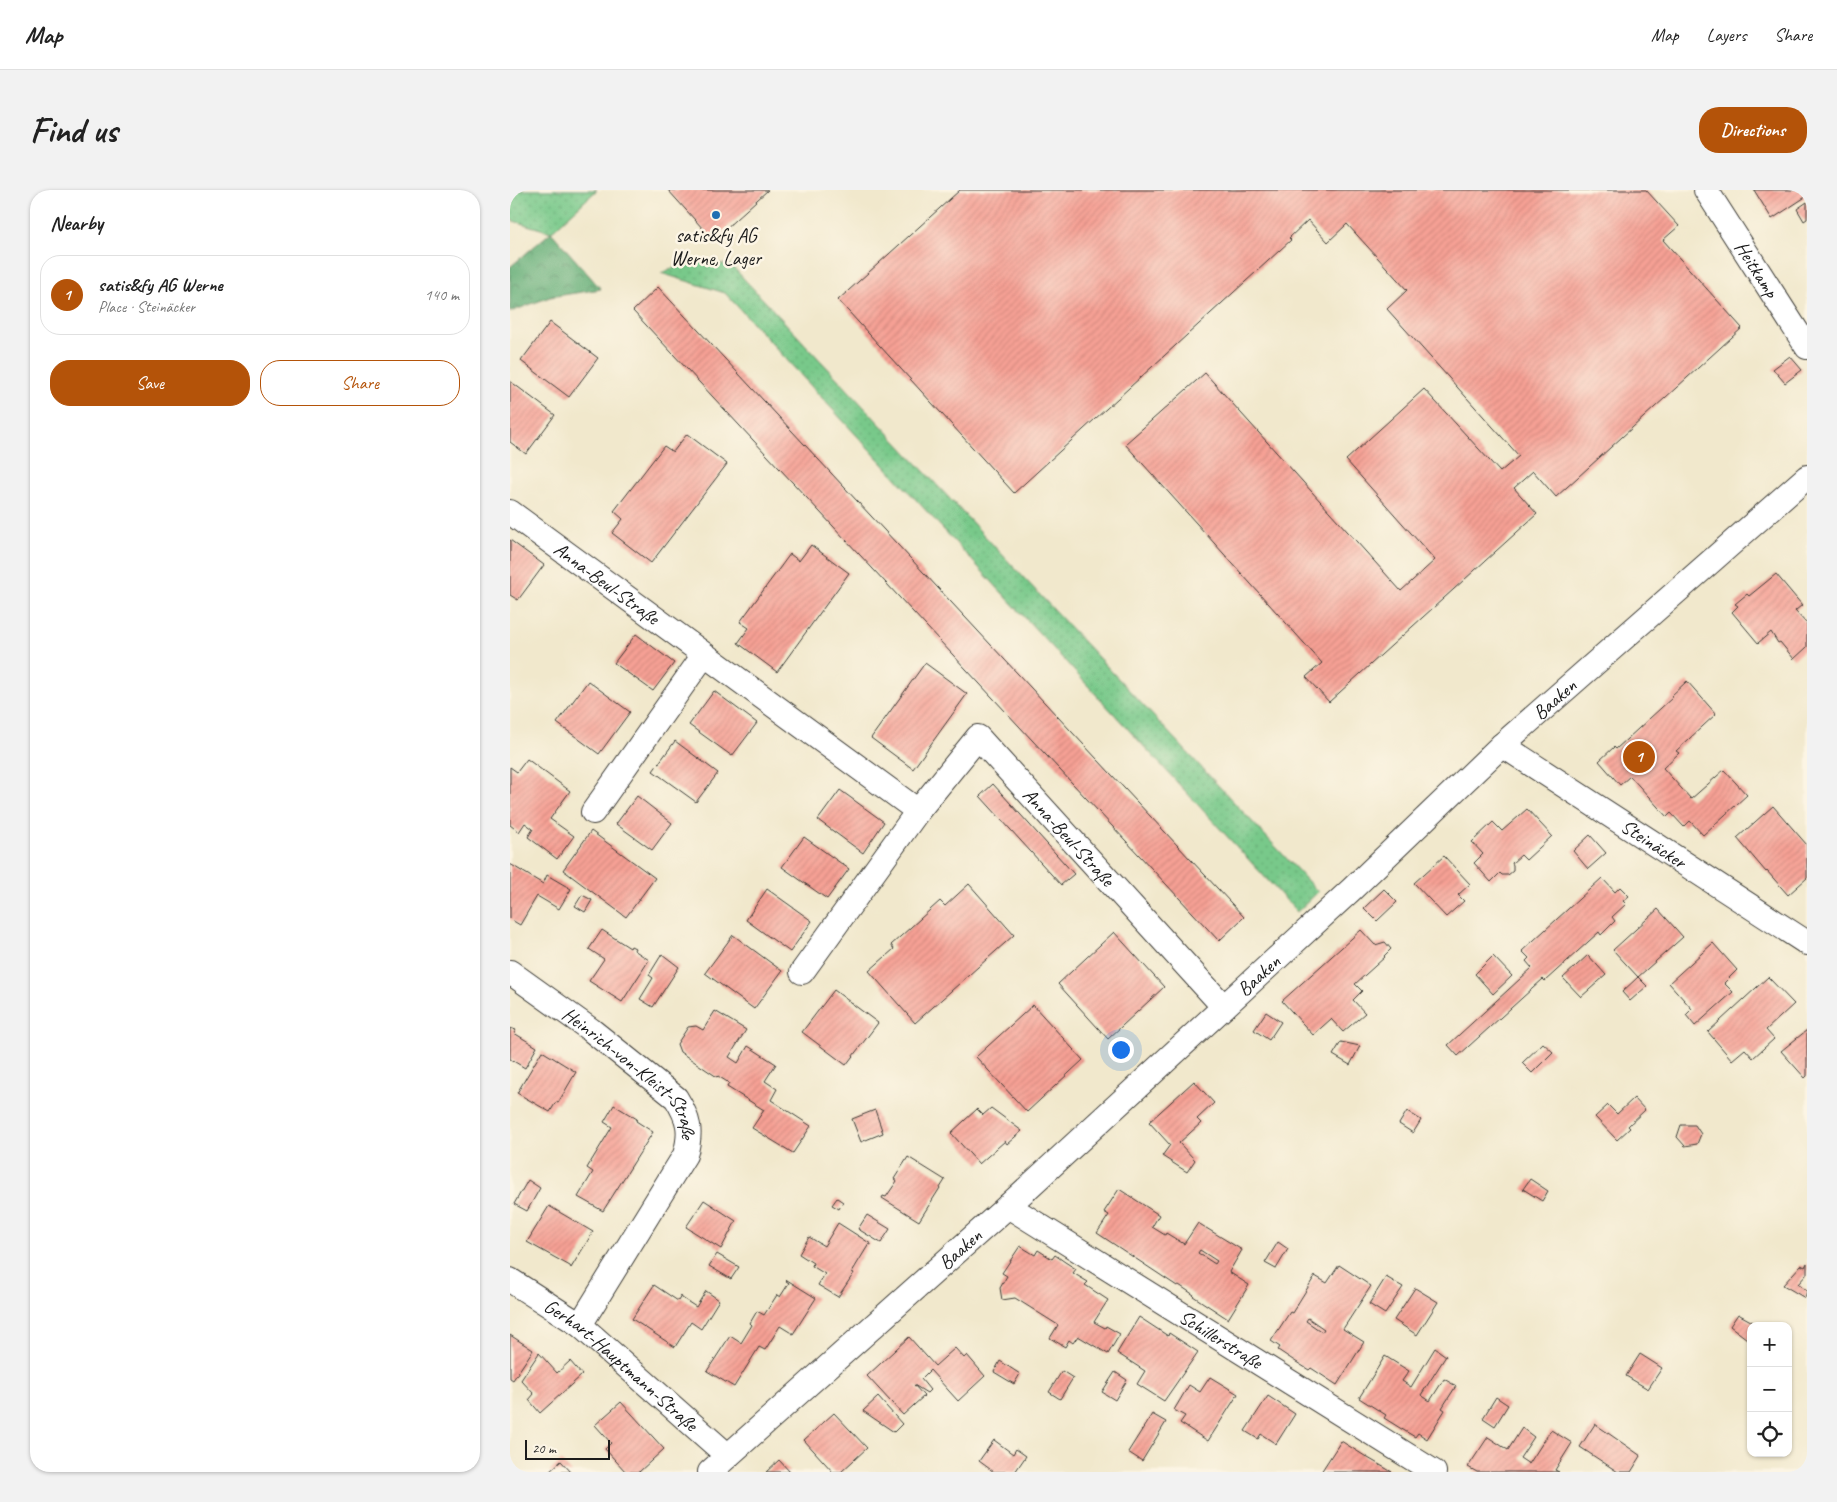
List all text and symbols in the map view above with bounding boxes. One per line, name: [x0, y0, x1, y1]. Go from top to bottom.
text: Map: [25, 20, 62, 50]
text: Map: [1651, 24, 1679, 46]
text: Layers: [1707, 24, 1746, 46]
text: Share: [1774, 24, 1812, 46]
button: Directions: [1699, 107, 1807, 153]
text: Find us: [30, 108, 117, 153]
marker: satis&fy AG Werne, Lager: [710, 209, 722, 221]
text: Nearby: [50, 210, 103, 236]
place label: satis&fy AG Werne, Lager: [671, 223, 763, 271]
street label: Heitkamp: [1729, 236, 1785, 304]
text: satis&fy AG Werne: [98, 273, 223, 297]
text: 1: [63, 285, 71, 305]
text: 140 m: [425, 285, 459, 305]
text: Place · Steinäcker: [98, 297, 195, 317]
button: Save: [50, 360, 250, 406]
button: Share: [260, 360, 460, 406]
street label: Anna-Beul-Straße: [549, 536, 665, 631]
street label: Baaken: [1528, 673, 1583, 725]
pin: 1: [1623, 738, 1655, 776]
street label: Anna-Beul-Straße: [1017, 783, 1121, 893]
street label: Steinäcker: [1616, 814, 1692, 875]
street label: Baaken: [1232, 949, 1286, 1002]
street label: Heinrich-von-Kleist-Straße: [557, 1002, 701, 1141]
your location: [1108, 1037, 1134, 1063]
street label: Baaken: [933, 1223, 988, 1275]
street label: Gerhart-Hauptmann-Straße: [539, 1293, 704, 1438]
street label: Schillerstraße: [1175, 1304, 1268, 1375]
map controls: [1747, 1322, 1792, 1457]
button: +: [1747, 1322, 1792, 1367]
button: −: [1747, 1367, 1792, 1412]
button: locate: [1747, 1412, 1792, 1457]
scale bar: [525, 1437, 610, 1460]
text: 20 m: [532, 1440, 556, 1457]

